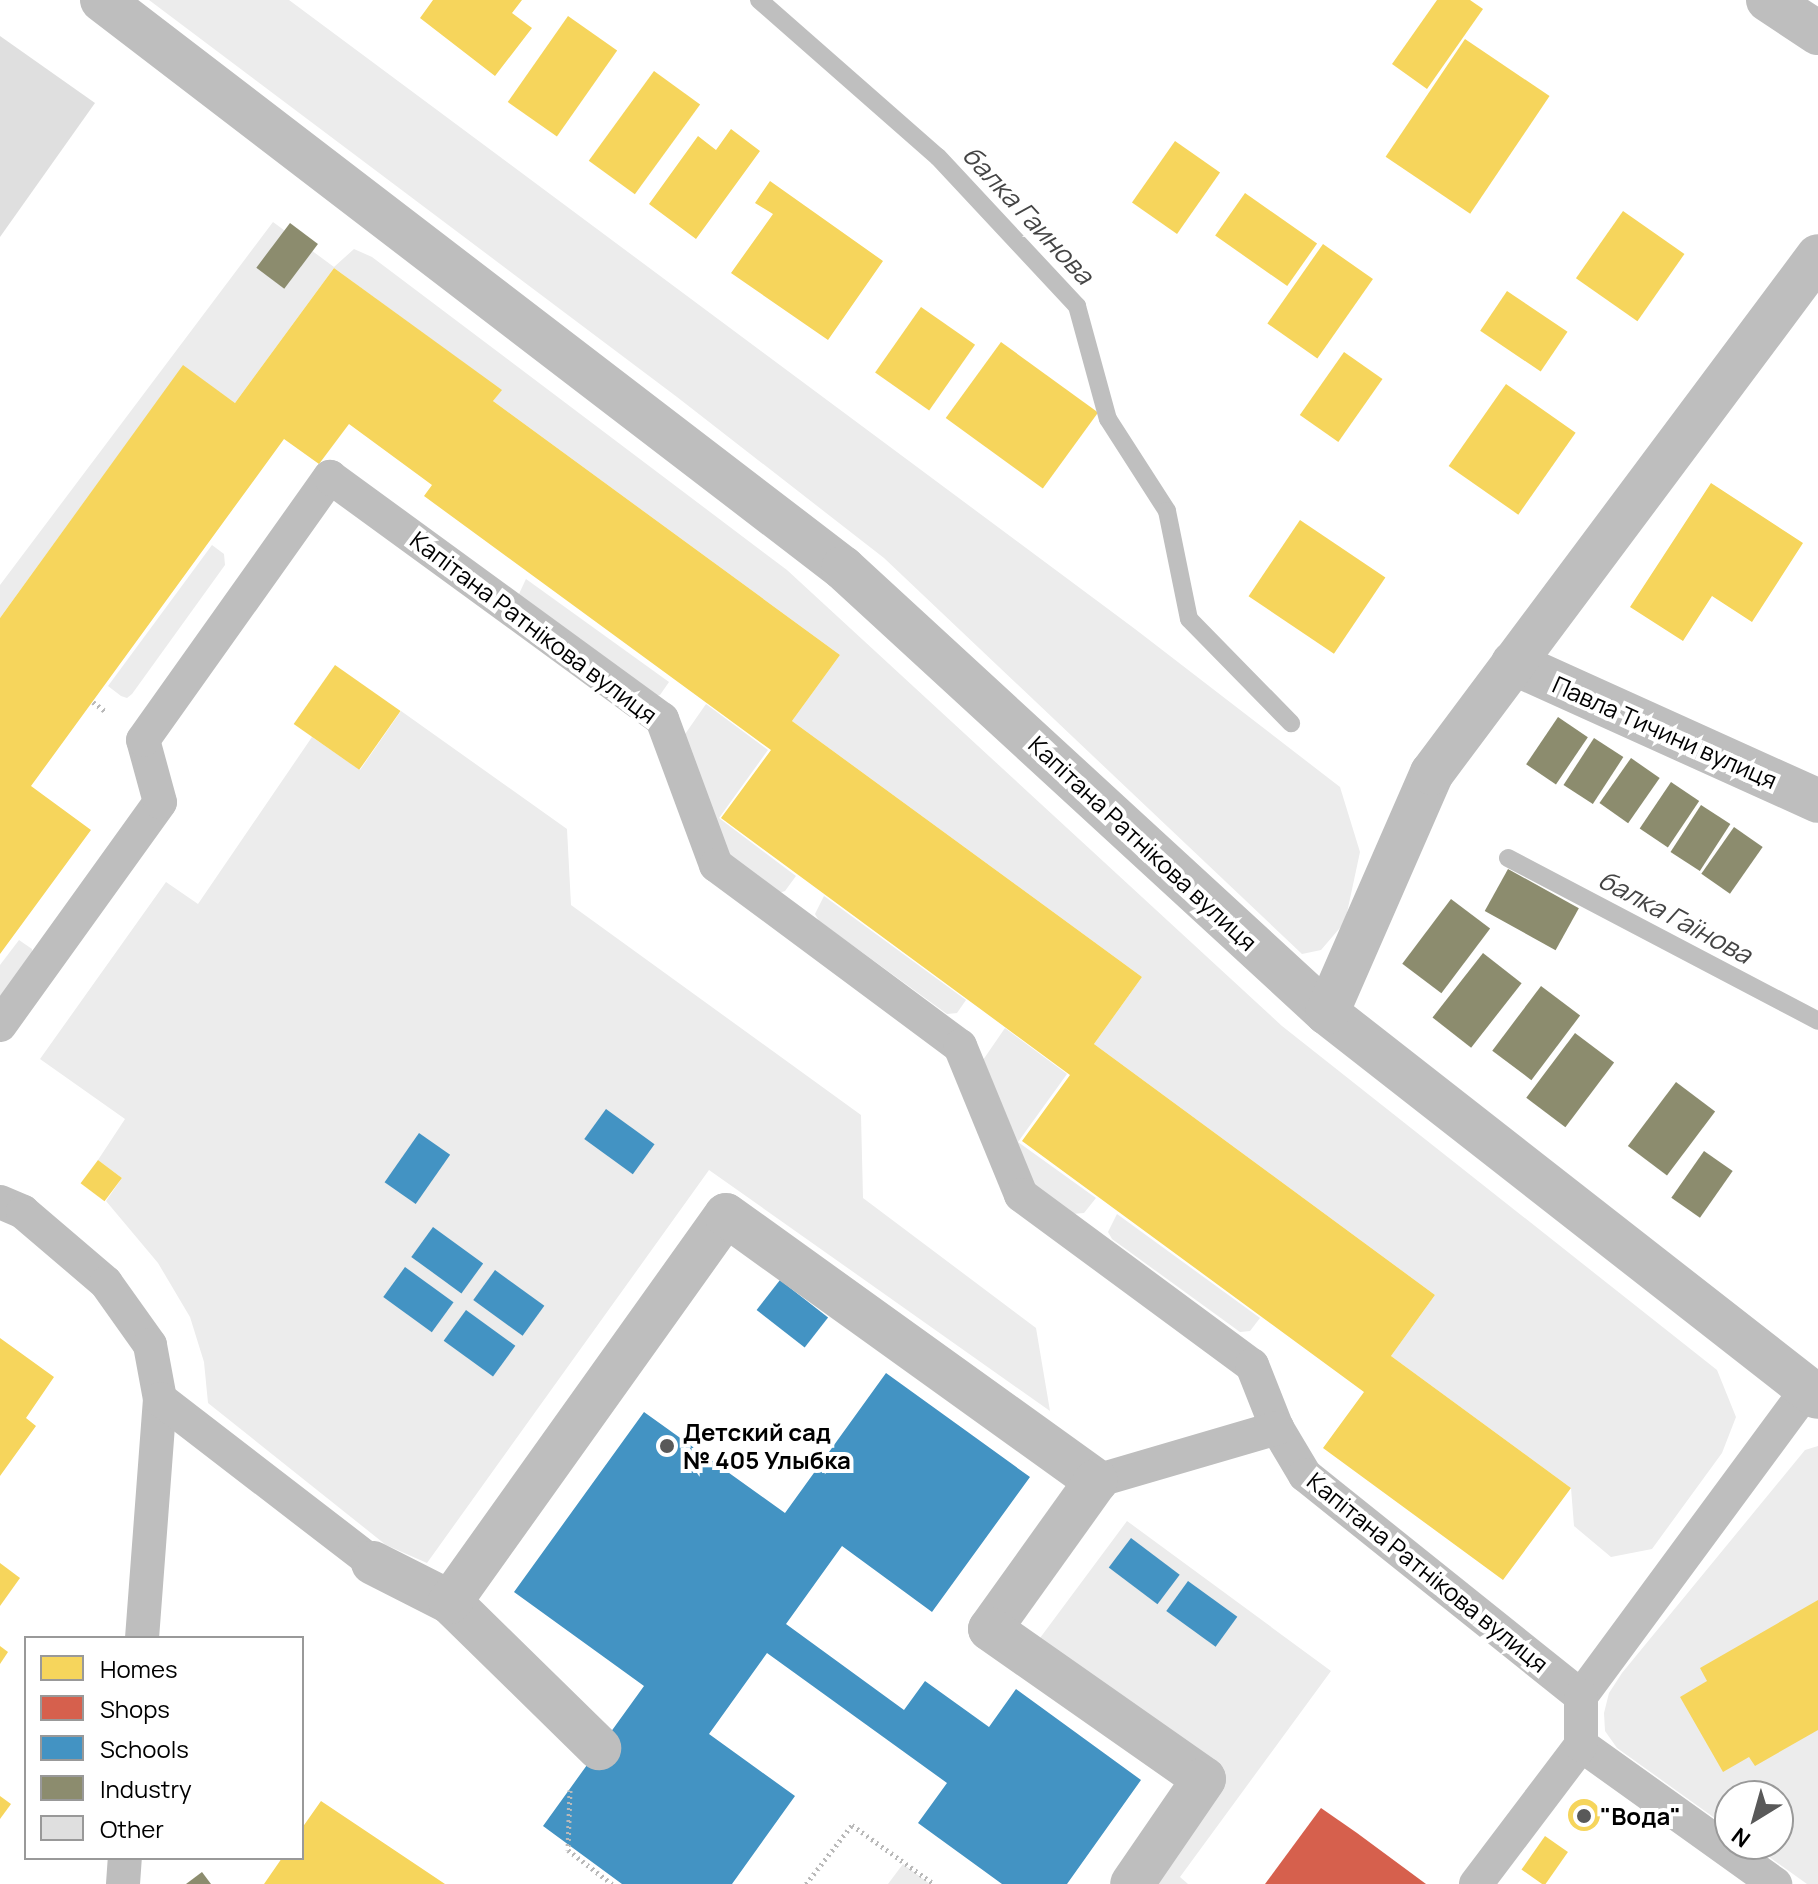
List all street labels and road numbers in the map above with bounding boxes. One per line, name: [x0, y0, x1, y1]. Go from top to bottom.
street label: Капітана Ратнікова вулиця: [405, 525, 663, 729]
street label: Павла Тичини вулиця: [1548, 670, 1782, 794]
street label: Капітана Ратнікова вулиця: [1023, 730, 1263, 956]
street label: Капітана Ратнікова вулиця: [1302, 1466, 1554, 1678]

